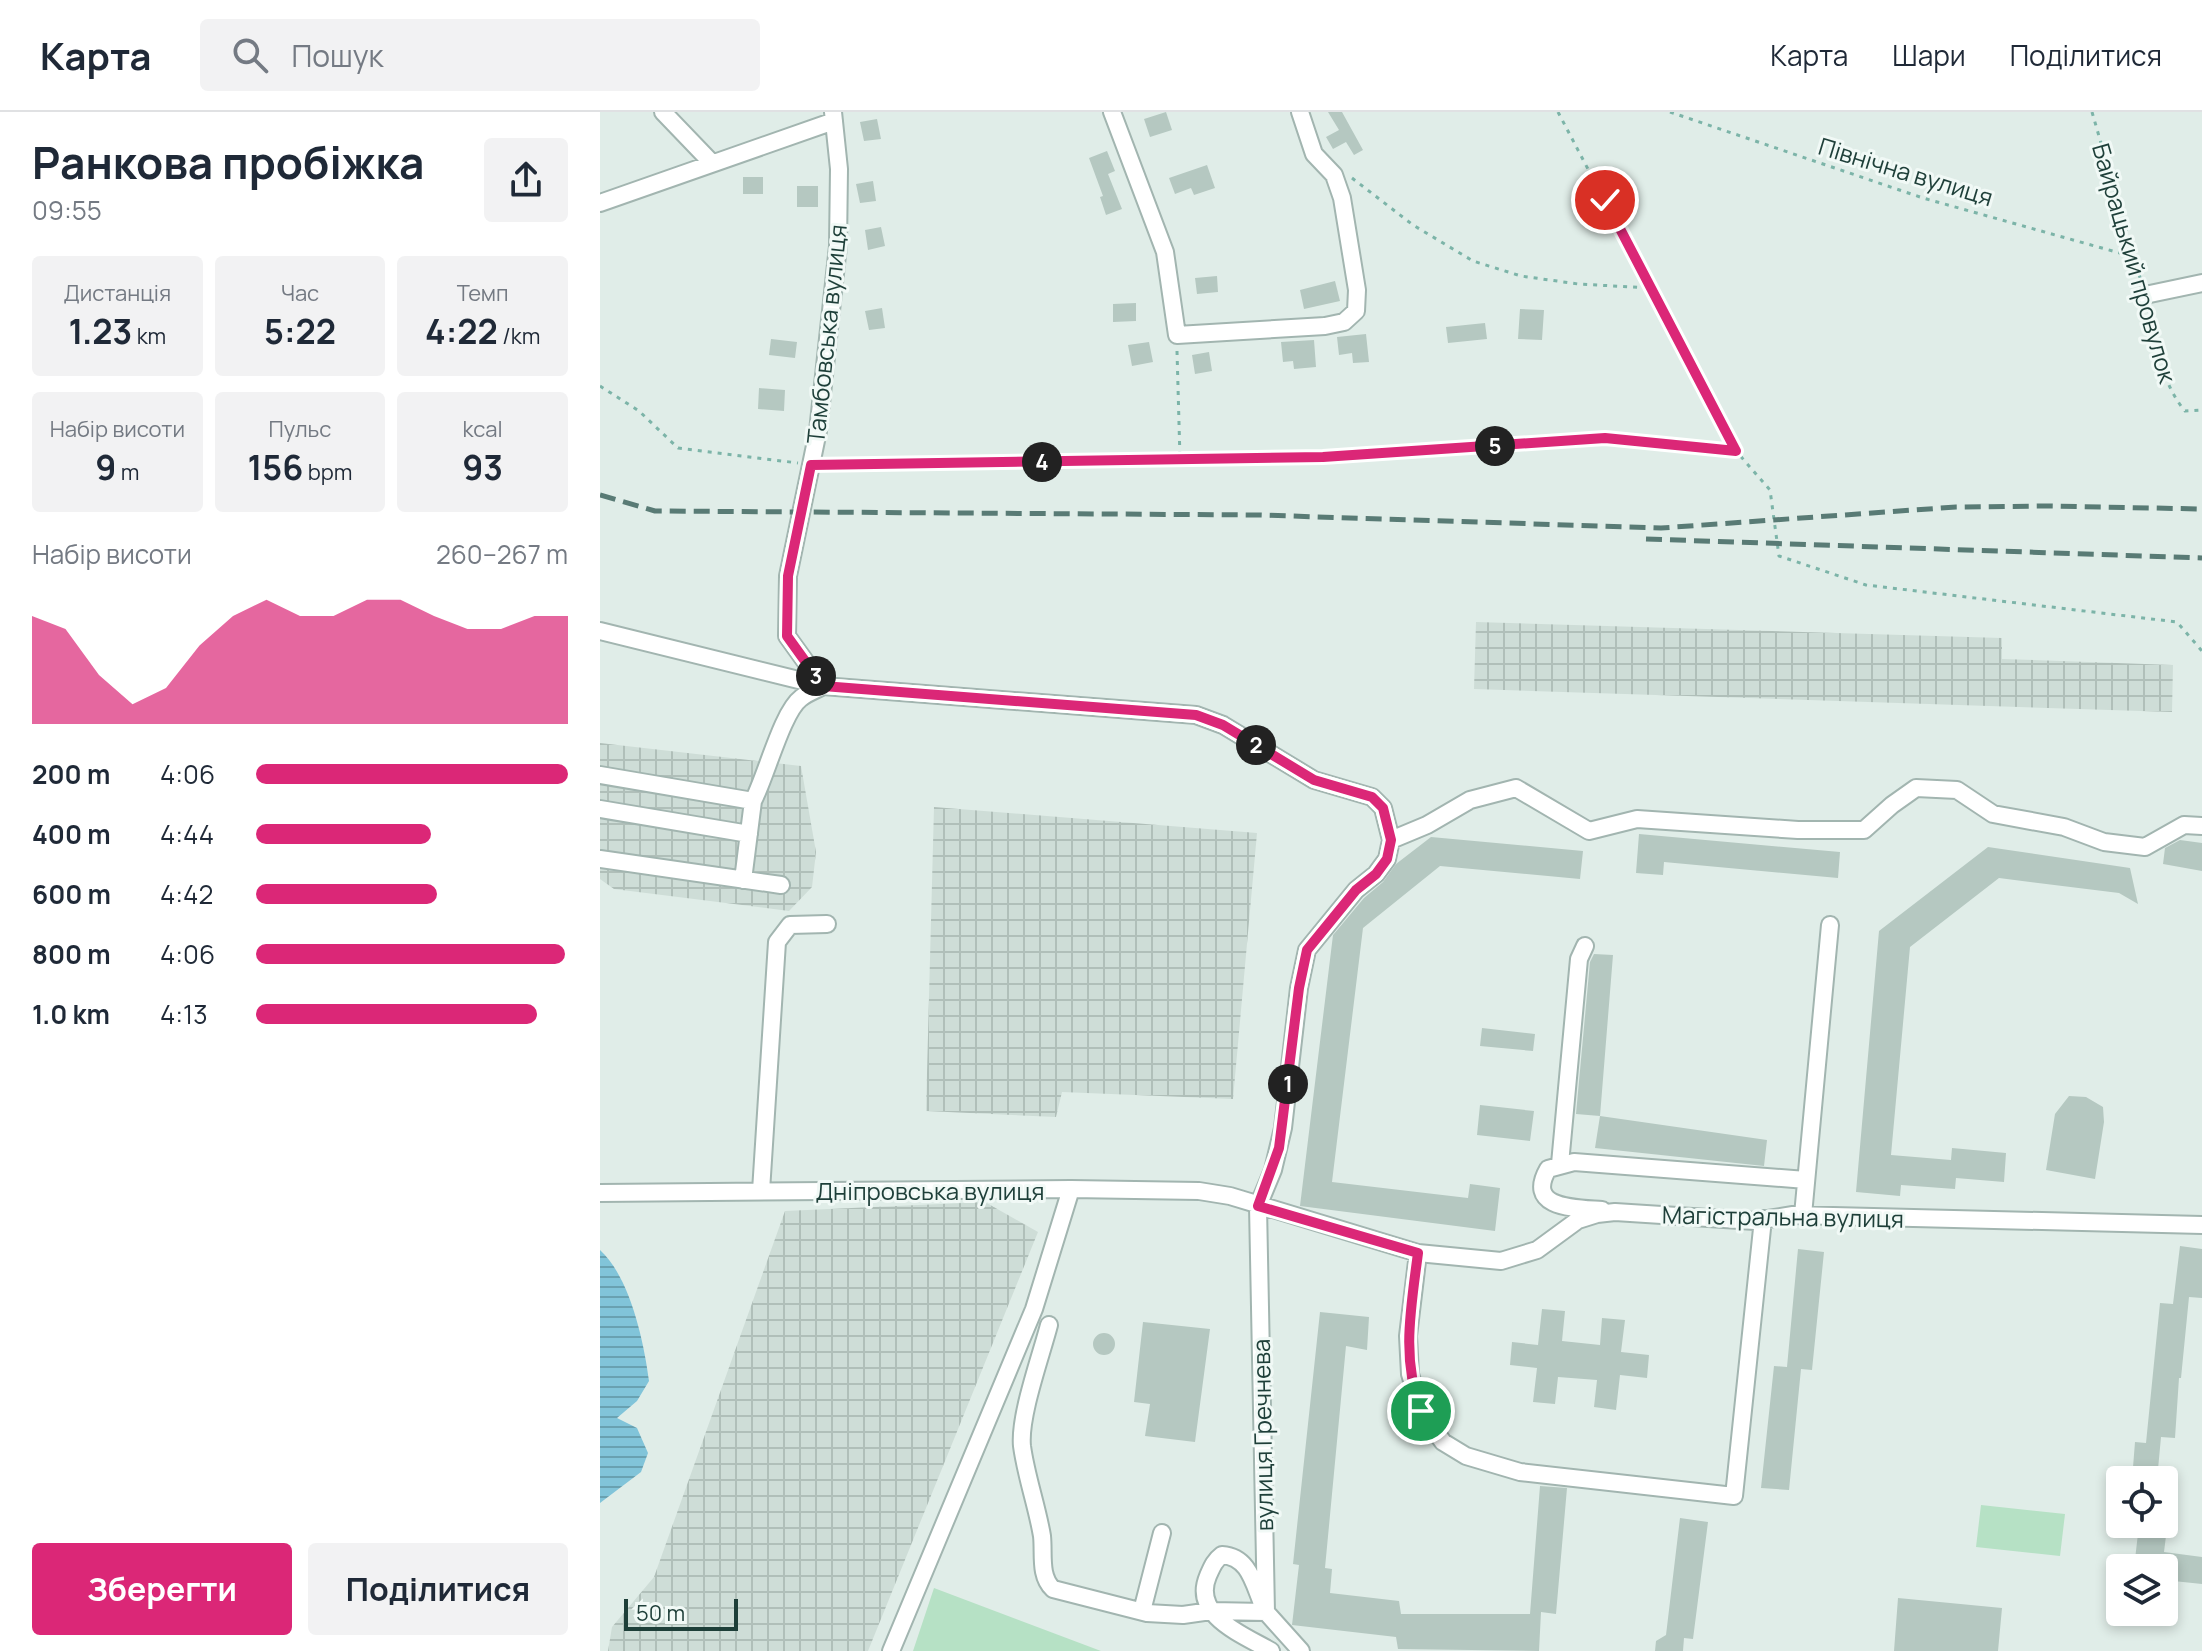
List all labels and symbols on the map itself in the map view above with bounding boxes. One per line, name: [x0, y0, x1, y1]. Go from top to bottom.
street label: Північна вулиця: [1815, 129, 1997, 213]
street label: Байрацький провулок: [2085, 139, 2185, 388]
pin: [1571, 166, 1639, 234]
street label: Тамбовська вулиця: [798, 223, 854, 445]
pin: 5: [1475, 426, 1515, 466]
pin: 4: [1022, 442, 1062, 482]
pin: 3: [796, 656, 836, 696]
pin: 2: [1236, 725, 1276, 765]
pin: 1: [1268, 1064, 1308, 1104]
street label: Дніпровська вулиця: [815, 1174, 1045, 1207]
street label: Магістральна вулиця: [1662, 1197, 1904, 1235]
street label: вулиця Гречнева: [1244, 1338, 1280, 1532]
pin: [1387, 1377, 1455, 1445]
scale bar: [624, 1595, 738, 1631]

